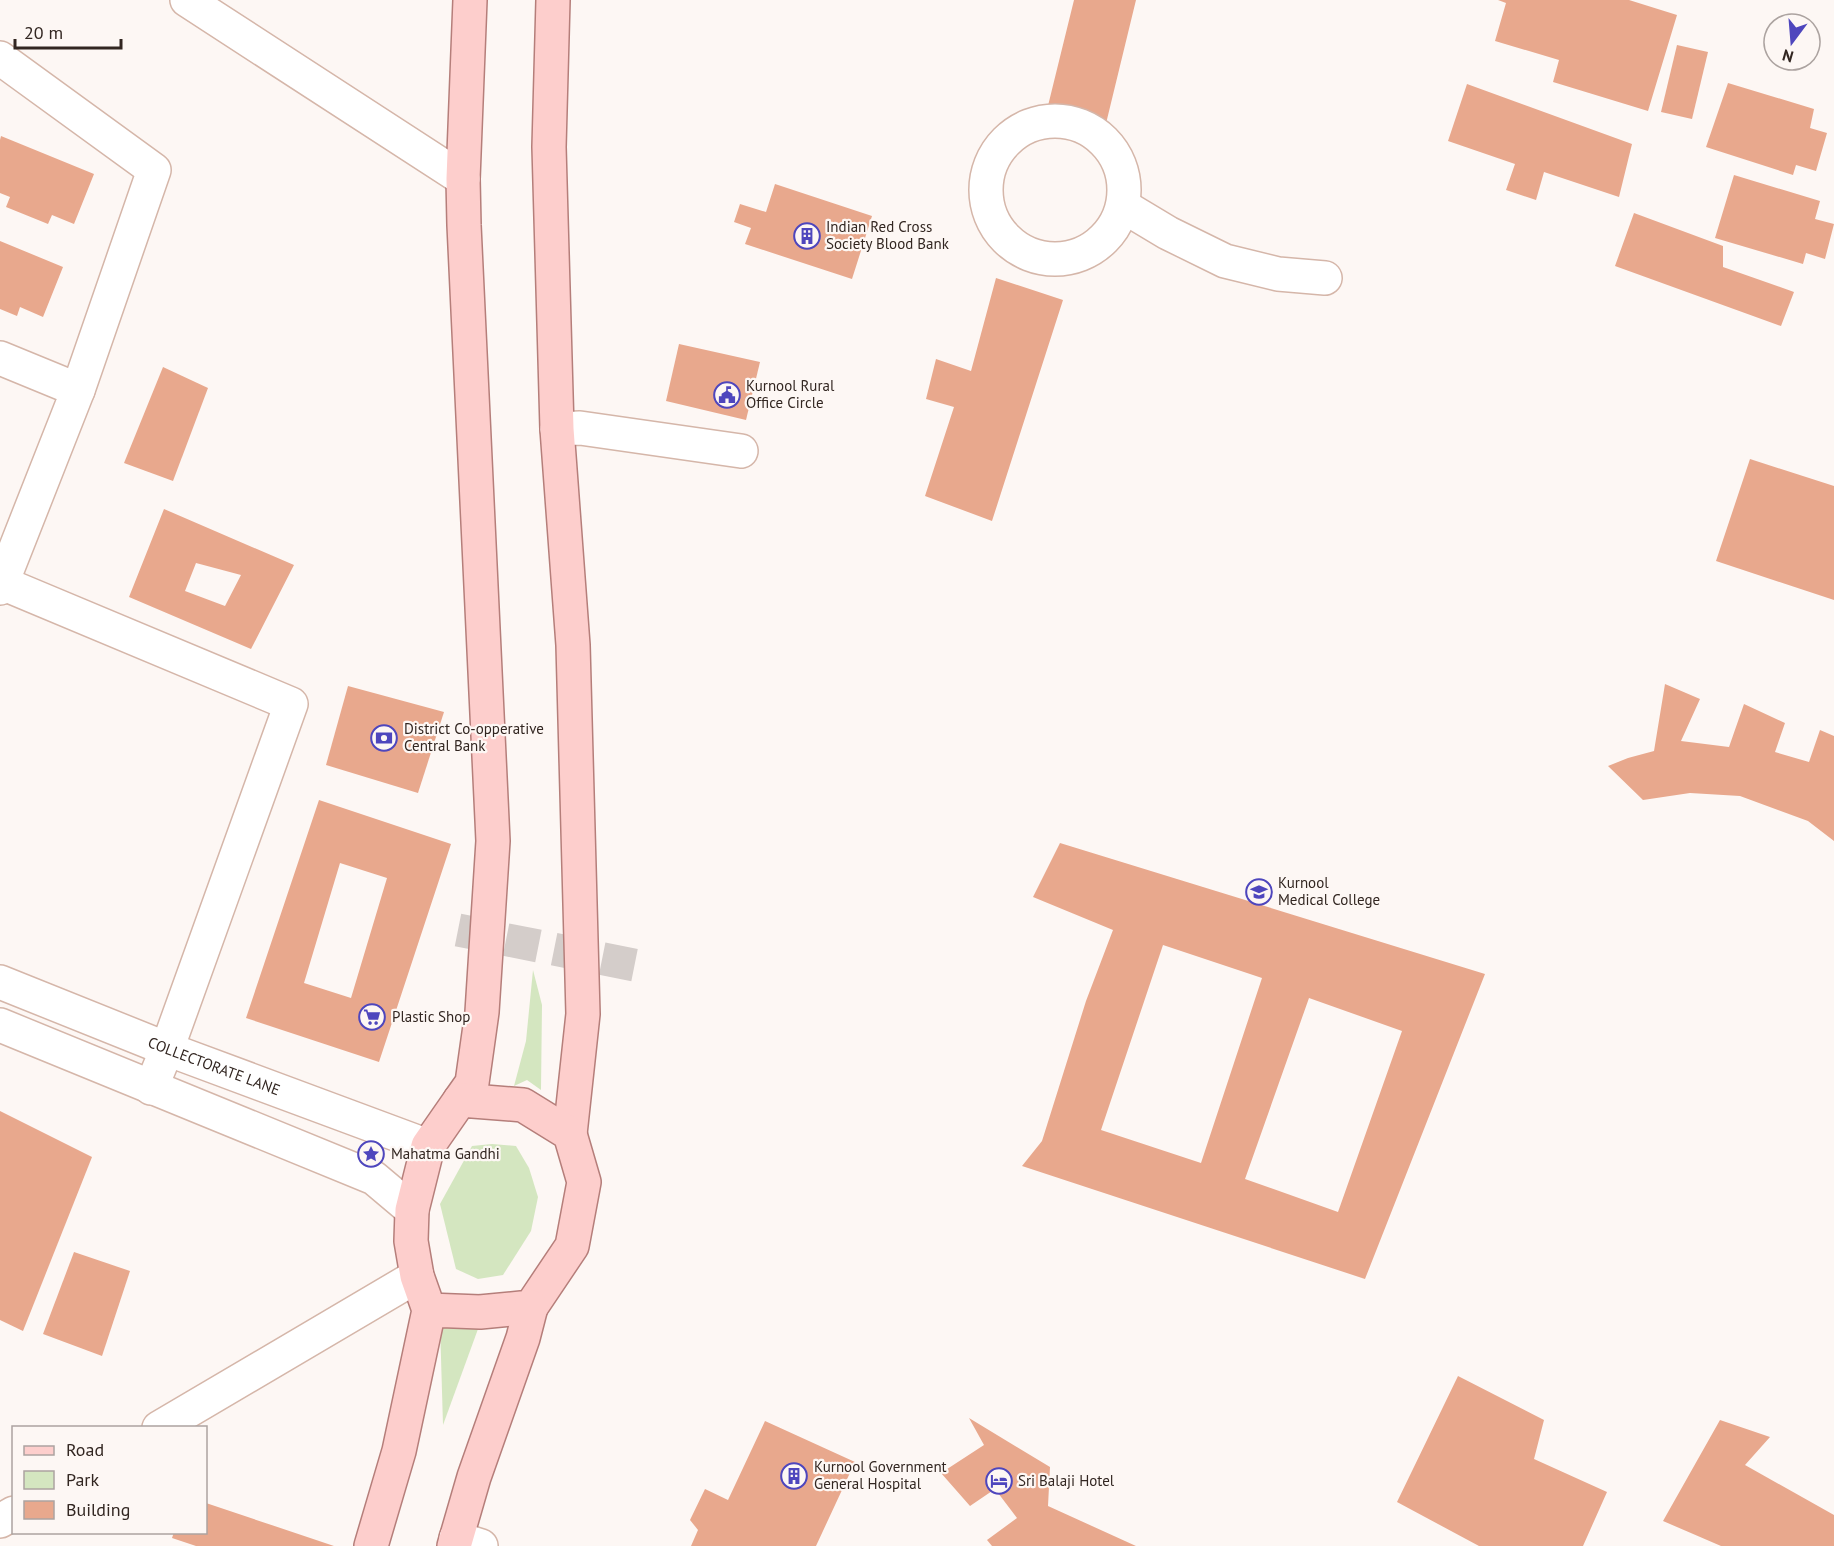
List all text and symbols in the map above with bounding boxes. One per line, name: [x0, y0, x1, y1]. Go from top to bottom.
scale bar: [15, 12, 122, 50]
north arrow: [1762, 12, 1822, 72]
text: 20 m: [24, 21, 63, 44]
text: N: [1780, 45, 1796, 67]
place label: Indian Red Cross Society Blood Bank: [826, 217, 950, 253]
building icon: Indian Red Cross Society Blood Bank: [792, 221, 822, 251]
place label: Kurnool Rural Office Circle: [746, 376, 835, 412]
public building icon: Kurnool Rural Office Circle: [712, 380, 742, 410]
place label: District Co-opperative Central Bank: [404, 719, 544, 755]
bank icon: District Co-opperative Central Bank: [369, 723, 399, 753]
place label: Kurnool Medical College: [1278, 873, 1380, 909]
school or university icon: Kurnool Medical College: [1244, 877, 1274, 907]
supermarket icon: Plastic Shop: [357, 1002, 387, 1032]
place label: Plastic Shop: [392, 1007, 470, 1026]
street label: COLLECTORATE LANE: [145, 1032, 283, 1099]
place icon: Mahatma Gandhi: [356, 1139, 386, 1169]
place label: Mahatma Gandhi: [391, 1144, 500, 1163]
legend: [12, 1426, 207, 1534]
text: Road: [66, 1438, 104, 1461]
place label: Kurnool Government General Hospital: [814, 1457, 947, 1493]
building icon: Kurnool Government General Hospital: [779, 1461, 809, 1491]
hotel icon: Sri Balaji Hotel: [984, 1466, 1014, 1496]
text: Park: [66, 1468, 99, 1491]
place label: Sri Balaji Hotel: [1018, 1471, 1115, 1490]
text: Building: [66, 1498, 130, 1521]

